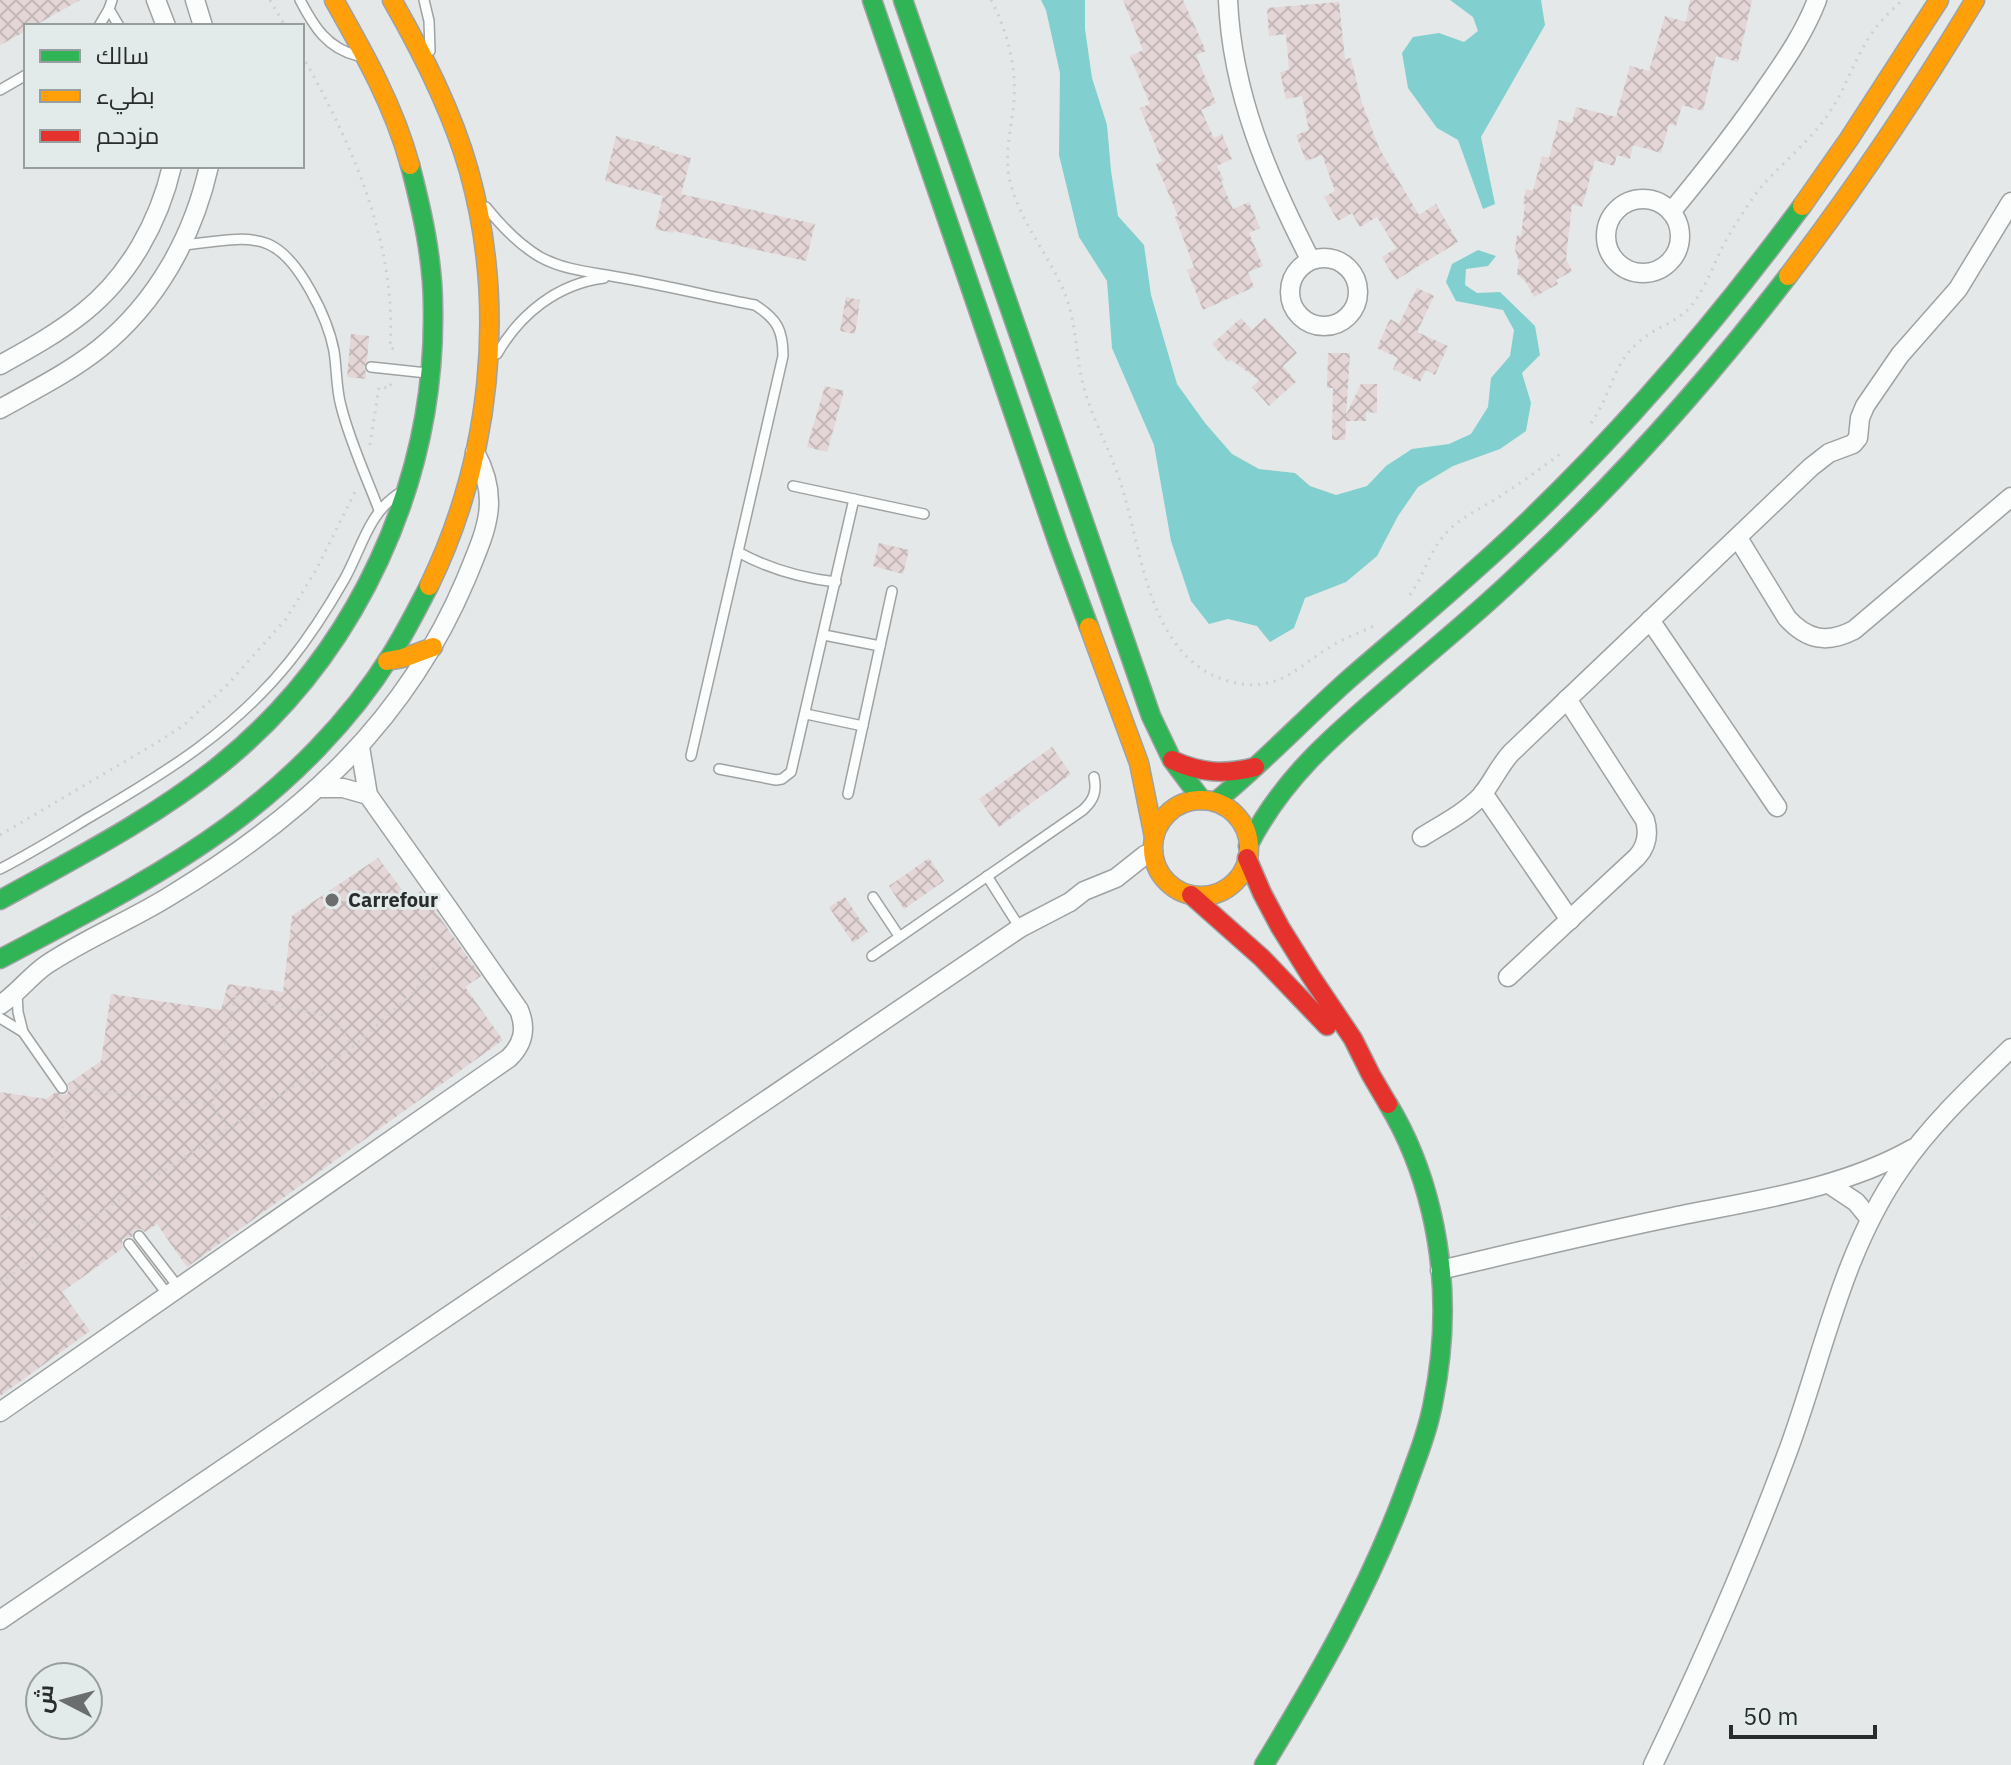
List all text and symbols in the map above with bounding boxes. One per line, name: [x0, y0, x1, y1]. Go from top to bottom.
legend: [24, 24, 304, 168]
text: سالك: [96, 39, 149, 71]
text: بطيء: [96, 79, 155, 115]
text: مزدحم: [96, 119, 159, 152]
place label: Carrefour: [348, 886, 438, 913]
marker: Carrefour: [323, 891, 341, 909]
north arrow: [24, 1661, 104, 1741]
text: ش: [28, 1683, 60, 1714]
scale bar: [1731, 1689, 1875, 1739]
text: 50 m: [1743, 1700, 1798, 1732]

